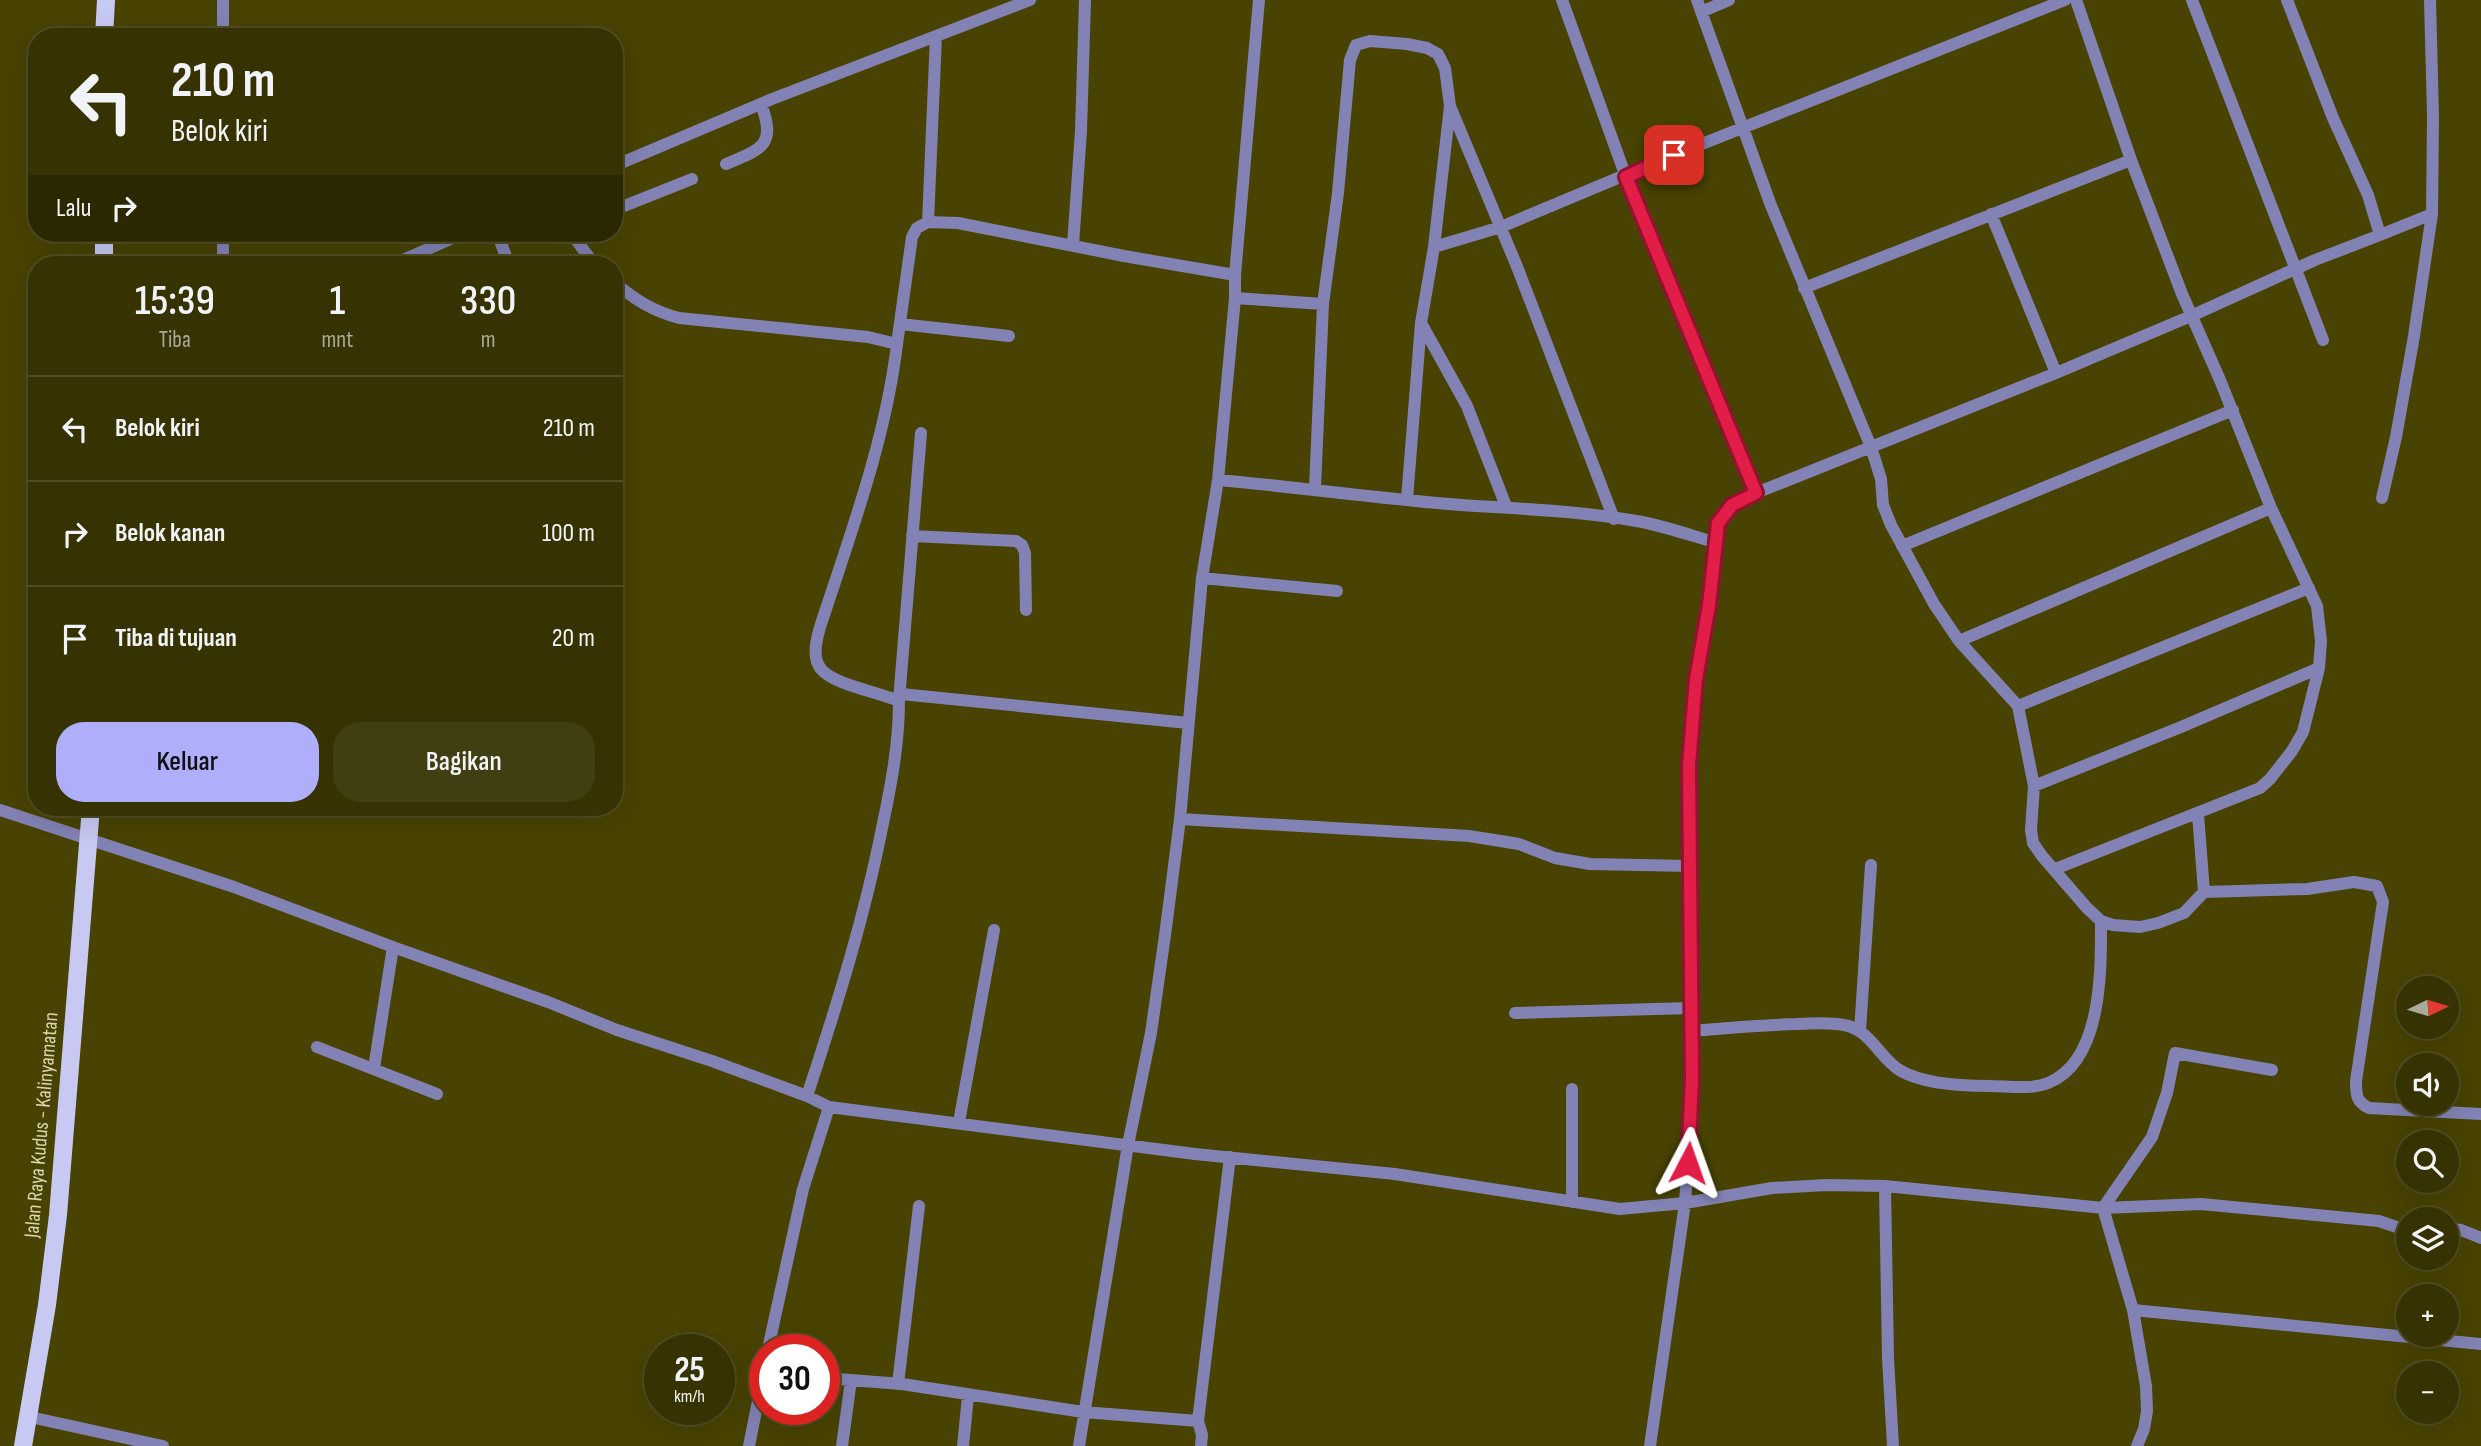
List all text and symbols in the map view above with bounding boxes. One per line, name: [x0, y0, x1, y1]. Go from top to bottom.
text: 210 m: [171, 52, 275, 111]
icon: left: [56, 56, 147, 147]
text: Belok kiri: [171, 112, 268, 151]
pin: [1644, 125, 1704, 185]
icon: arrive: [1655, 136, 1693, 174]
icon: right: [105, 189, 143, 227]
text: Lalu: [56, 193, 91, 224]
text: 15:39: [135, 276, 215, 327]
text: 1: [330, 276, 345, 327]
text: 330: [460, 276, 516, 327]
text: Tiba: [159, 326, 191, 354]
text: mnt: [322, 326, 353, 354]
text: m: [481, 326, 496, 354]
icon: left: [56, 410, 94, 448]
text: Belok kiri: [115, 413, 200, 444]
text: 210 m: [543, 413, 595, 444]
icon: right: [56, 515, 94, 553]
text: Belok kanan: [115, 518, 225, 549]
text: 100 m: [542, 518, 595, 549]
icon: arrive: [56, 620, 94, 658]
text: Tiba di tujuan: [115, 623, 237, 654]
text: 20 m: [552, 623, 595, 654]
button: Keluar: [56, 722, 319, 802]
button: Bagikan: [333, 722, 595, 802]
north arrow: [2396, 976, 2459, 1040]
map controls: [2396, 976, 2459, 1424]
street label: Jalan Raya Kudus - Kalinyamatan: [19, 1011, 64, 1240]
button: sound: [2396, 1053, 2459, 1116]
position arrow: [1651, 1126, 1725, 1200]
button: search: [2396, 1130, 2459, 1193]
button: layers: [2396, 1207, 2459, 1270]
button: +: [2396, 1284, 2459, 1347]
speed limit sign: 30: [749, 1334, 840, 1425]
text: 25: [674, 1349, 705, 1392]
button: −: [2396, 1361, 2459, 1424]
text: km/h: [674, 1386, 705, 1407]

